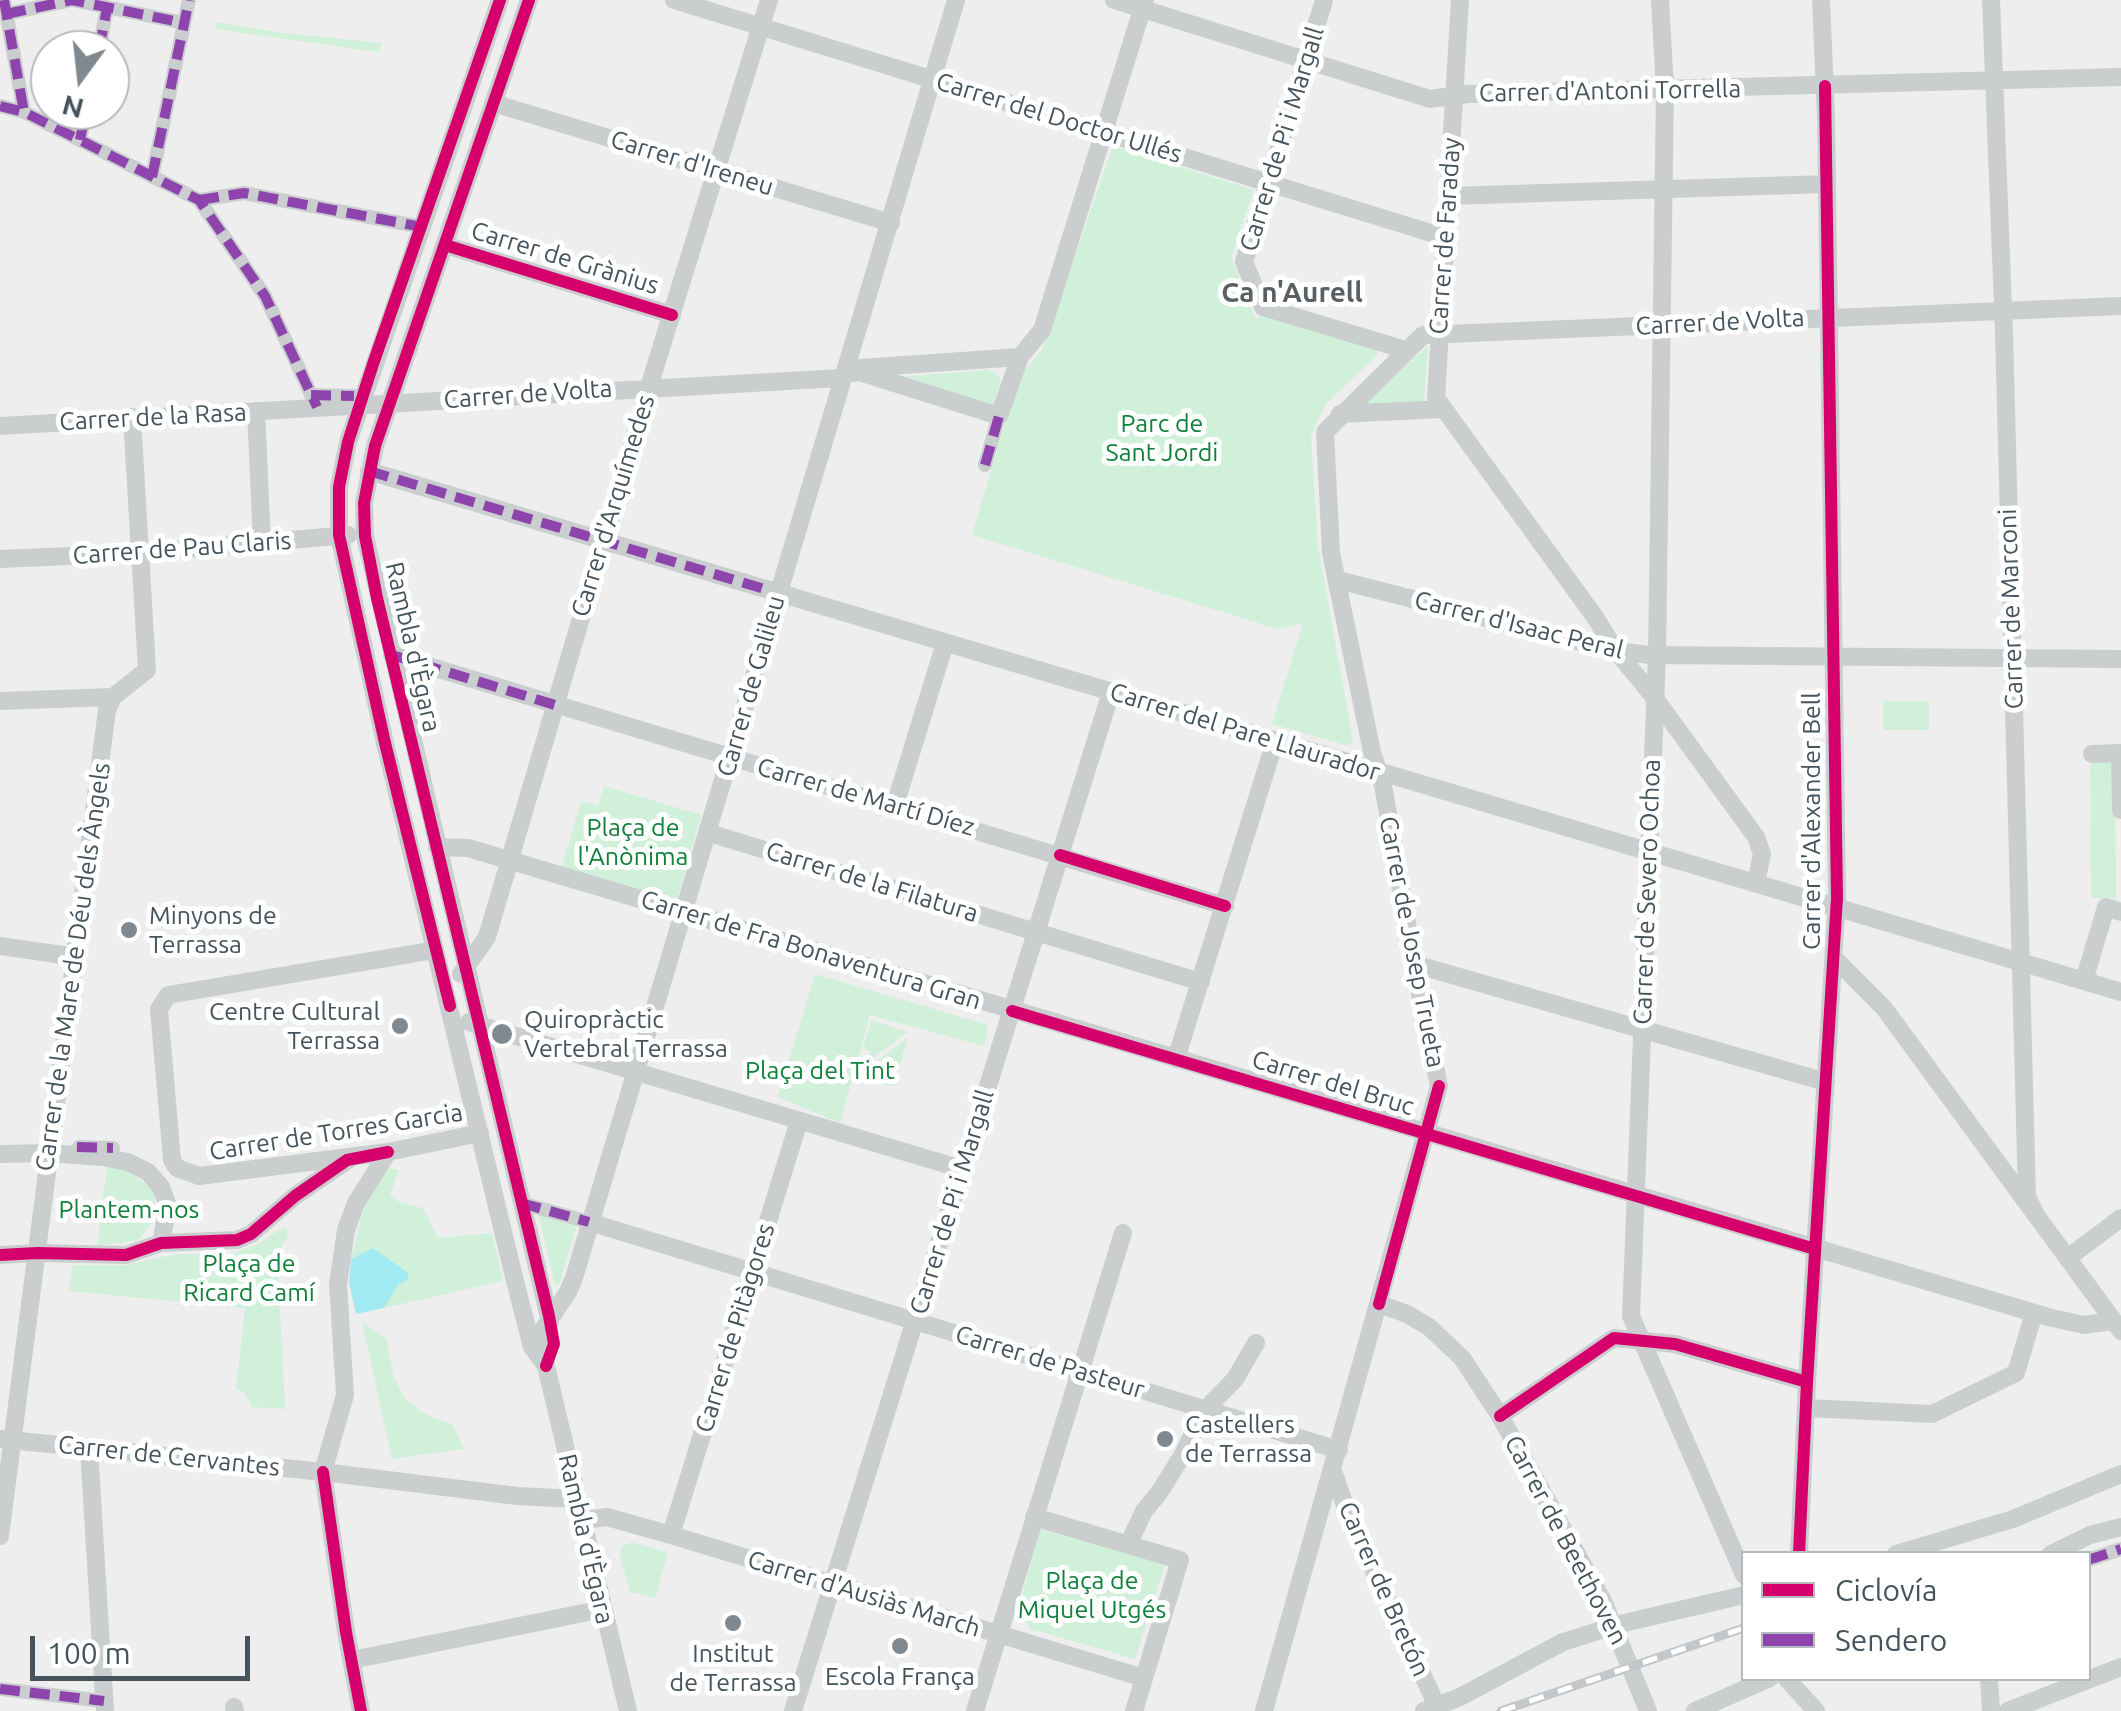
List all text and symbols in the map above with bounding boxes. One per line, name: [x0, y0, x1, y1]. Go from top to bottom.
street label: Carrer de Pi i Margall: [1234, 23, 1330, 255]
north arrow: [30, 30, 130, 130]
street label: Carrer del Doctor Ullés: [933, 66, 1185, 170]
street label: Carrer d'Antoni Torrella: [1479, 74, 1741, 108]
text: N: [59, 90, 87, 125]
street label: Carrer d'Ireneu: [607, 124, 777, 202]
street label: Carrer de Faraday: [1423, 137, 1467, 335]
street label: Carrer de Grànius: [468, 215, 662, 301]
district label: Ca n'Aurell: [1221, 276, 1363, 310]
street label: Carrer de Volta: [1635, 303, 1805, 341]
street label: Carrer de Volta: [443, 373, 613, 415]
street label: Carrer d'Arquímedes: [565, 391, 661, 621]
street label: Carrer de la Rasa: [59, 397, 247, 437]
park label: Parc de Sant Jordi: [1106, 409, 1218, 468]
street label: Carrer de Marconi: [1993, 508, 2029, 710]
street label: Carrer de Pau Claris: [72, 525, 292, 571]
street label: Rambla d'Ègara: [379, 559, 447, 735]
street label: Carrer d'Isaac Peral: [1411, 585, 1627, 665]
street label: Carrer de Galileu: [711, 592, 791, 780]
street label: Carrer del Pare Llaurador: [1106, 677, 1384, 787]
street label: Carrer d'Alexander Bell: [1797, 692, 1827, 950]
street label: Carrer de Martí Díez: [754, 752, 978, 842]
street label: Carrer de Severo Ochoa: [1627, 759, 1667, 1025]
street label: Carrer de la Mare de Déu dels Àngels: [29, 761, 117, 1173]
park label: Plaça de l'Anònima: [578, 813, 688, 872]
street label: Carrer de Josep Trueta: [1373, 814, 1451, 1070]
street label: Carrer de la Filatura: [762, 835, 982, 929]
street label: Carrer de Fra Bonaventura Gran: [637, 884, 985, 1016]
place label: Minyons de Terrassa: [149, 901, 277, 960]
marker: Minyons de Terrassa: [118, 919, 140, 941]
place label: Centre Cultural Terrassa: [209, 997, 380, 1056]
place label: Quiropràctic Vertebral Terrassa: [524, 1005, 728, 1064]
marker: Centre Cultural Terrassa: [389, 1015, 411, 1037]
marker: Quiropràctic Vertebral Terrassa: [489, 1021, 515, 1047]
street label: Carrer del Bruc: [1248, 1044, 1418, 1122]
park label: Plaça del Tint: [745, 1056, 895, 1086]
street label: Carrer de Pi i Margall: [904, 1086, 1000, 1318]
street label: Carrer de Torres Garcia: [207, 1097, 465, 1167]
park label: Plantem-nos: [59, 1195, 199, 1225]
street label: Carrer de Pitàgores: [689, 1220, 781, 1436]
park label: Plaça de Ricard Camí: [183, 1249, 315, 1308]
street label: Carrer de Pasteur: [952, 1319, 1148, 1405]
place label: Castellers de Terrassa: [1185, 1410, 1312, 1469]
marker: Castellers de Terrassa: [1154, 1428, 1176, 1450]
street label: Carrer de Cervantes: [56, 1429, 282, 1483]
street label: Carrer de Beethoven: [1498, 1430, 1634, 1650]
street label: Rambla d'Ègara: [552, 1451, 620, 1627]
street label: Carrer de Bretón: [1332, 1497, 1436, 1681]
street label: Carrer d'Ausiàs March: [744, 1544, 984, 1644]
legend: [1741, 1551, 2091, 1681]
park label: Plaça de Miquel Utgés: [1018, 1566, 1166, 1625]
text: Ciclovía: [1835, 1573, 1937, 1607]
marker: Institut de Terrassa: [722, 1612, 744, 1634]
scale bar: [35, 1616, 255, 1678]
text: Sendero: [1835, 1623, 1947, 1657]
marker: Escola França: [889, 1635, 911, 1657]
text: 100 m: [47, 1636, 131, 1670]
place label: Institut de Terrassa: [670, 1639, 796, 1698]
place label: Escola França: [825, 1662, 975, 1692]

